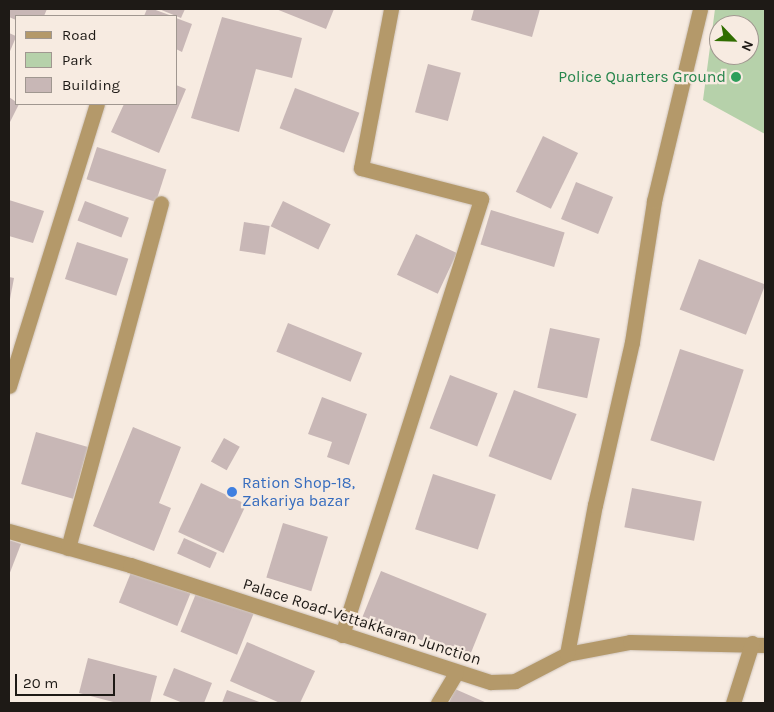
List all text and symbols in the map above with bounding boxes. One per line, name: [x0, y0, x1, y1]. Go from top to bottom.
legend: [15, 15, 178, 105]
north arrow: [709, 15, 759, 65]
text: Road: [62, 26, 97, 44]
text: N: [737, 38, 757, 54]
text: Park: [62, 51, 92, 69]
place label: Police Quarters Ground: [558, 67, 726, 87]
marker: Police Quarters Ground: [730, 71, 742, 83]
text: Building: [62, 76, 120, 94]
place label: Ration Shop-18, Zakariya bazar: [242, 473, 355, 511]
marker: Ration Shop-18, Zakariya bazar: [226, 486, 238, 498]
street label: Palace Road-Vettakkaran Junction: [240, 574, 484, 670]
scale bar: [18, 664, 118, 696]
text: 20 m: [23, 674, 58, 692]

